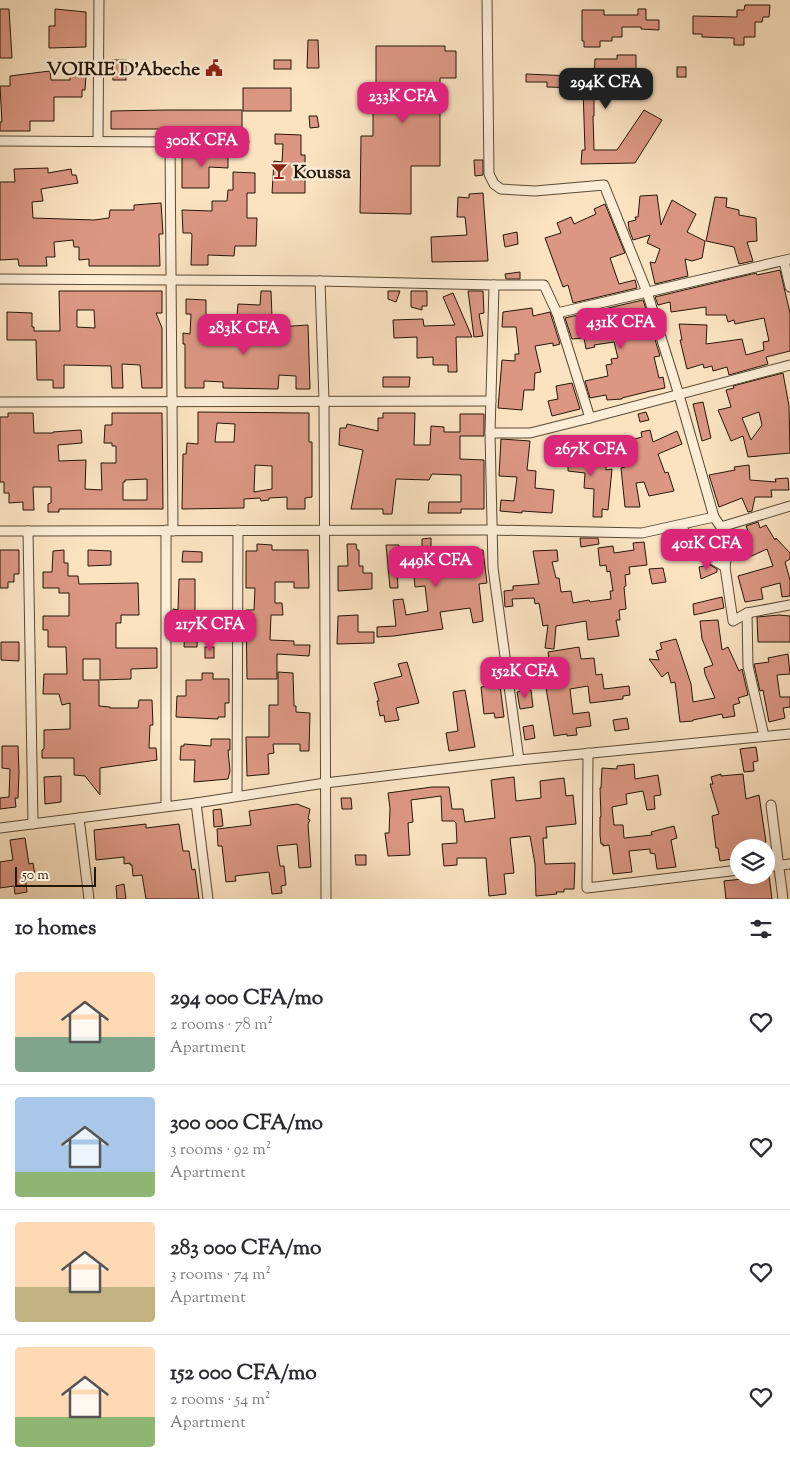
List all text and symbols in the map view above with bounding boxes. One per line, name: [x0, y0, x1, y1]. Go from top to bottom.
place label: VOIRIE D'Abeche: [47, 57, 200, 84]
public building icon: VOIRIE D'Abeche: [204, 58, 224, 78]
pin: 294K CFA: [554, 68, 658, 110]
text: 294K CFA: [570, 72, 642, 95]
pin: 233K CFA: [351, 82, 455, 124]
text: 233K CFA: [368, 86, 438, 109]
pin: 300K CFA: [150, 126, 254, 168]
text: 300K CFA: [166, 130, 238, 153]
place label: Koussa: [293, 160, 351, 187]
bar icon: Koussa: [269, 161, 289, 181]
pin: 431K CFA: [569, 308, 673, 350]
text: 431K CFA: [587, 312, 655, 335]
pin: 283K CFA: [192, 314, 296, 356]
text: 283K CFA: [209, 318, 279, 341]
pin: 267K CFA: [539, 434, 643, 477]
text: 267K CFA: [555, 439, 627, 462]
pin: 401K CFA: [655, 528, 759, 571]
text: 401K CFA: [672, 533, 742, 556]
pin: 449K CFA: [384, 546, 488, 588]
text: 449K CFA: [400, 550, 472, 573]
pin: 217K CFA: [158, 610, 262, 652]
text: 217K CFA: [175, 614, 245, 637]
pin: 152K CFA: [473, 656, 577, 699]
text: 152K CFA: [491, 661, 559, 684]
map controls: [730, 839, 775, 884]
button: layers: [730, 839, 775, 884]
scale bar: [15, 864, 96, 887]
text: 50 m: [22, 866, 49, 886]
text: 10 homes: [15, 914, 96, 944]
icon: filters: [747, 915, 775, 943]
text: 294 000 CFA/mo: [170, 984, 323, 1014]
icon: home: [55, 992, 115, 1052]
icon: heart: [747, 1008, 775, 1036]
text: 2 rooms · 78 m²: [170, 1014, 273, 1037]
text: Apartment: [170, 1037, 246, 1060]
text: 300 000 CFA/mo: [170, 1109, 323, 1139]
icon: home: [55, 1117, 115, 1177]
icon: heart: [747, 1133, 775, 1161]
text: 3 rooms · 92 m²: [170, 1139, 271, 1162]
text: Apartment: [170, 1162, 246, 1185]
text: 283 000 CFA/mo: [170, 1234, 321, 1264]
icon: home: [55, 1242, 115, 1302]
icon: heart: [747, 1258, 775, 1286]
text: 3 rooms · 74 m²: [170, 1264, 271, 1287]
text: Apartment: [170, 1287, 246, 1310]
text: 152 000 CFA/mo: [170, 1359, 317, 1389]
icon: home: [55, 1367, 115, 1427]
icon: heart: [747, 1383, 775, 1411]
text: 2 rooms · 54 m²: [170, 1389, 270, 1412]
text: Apartment: [170, 1412, 246, 1435]

